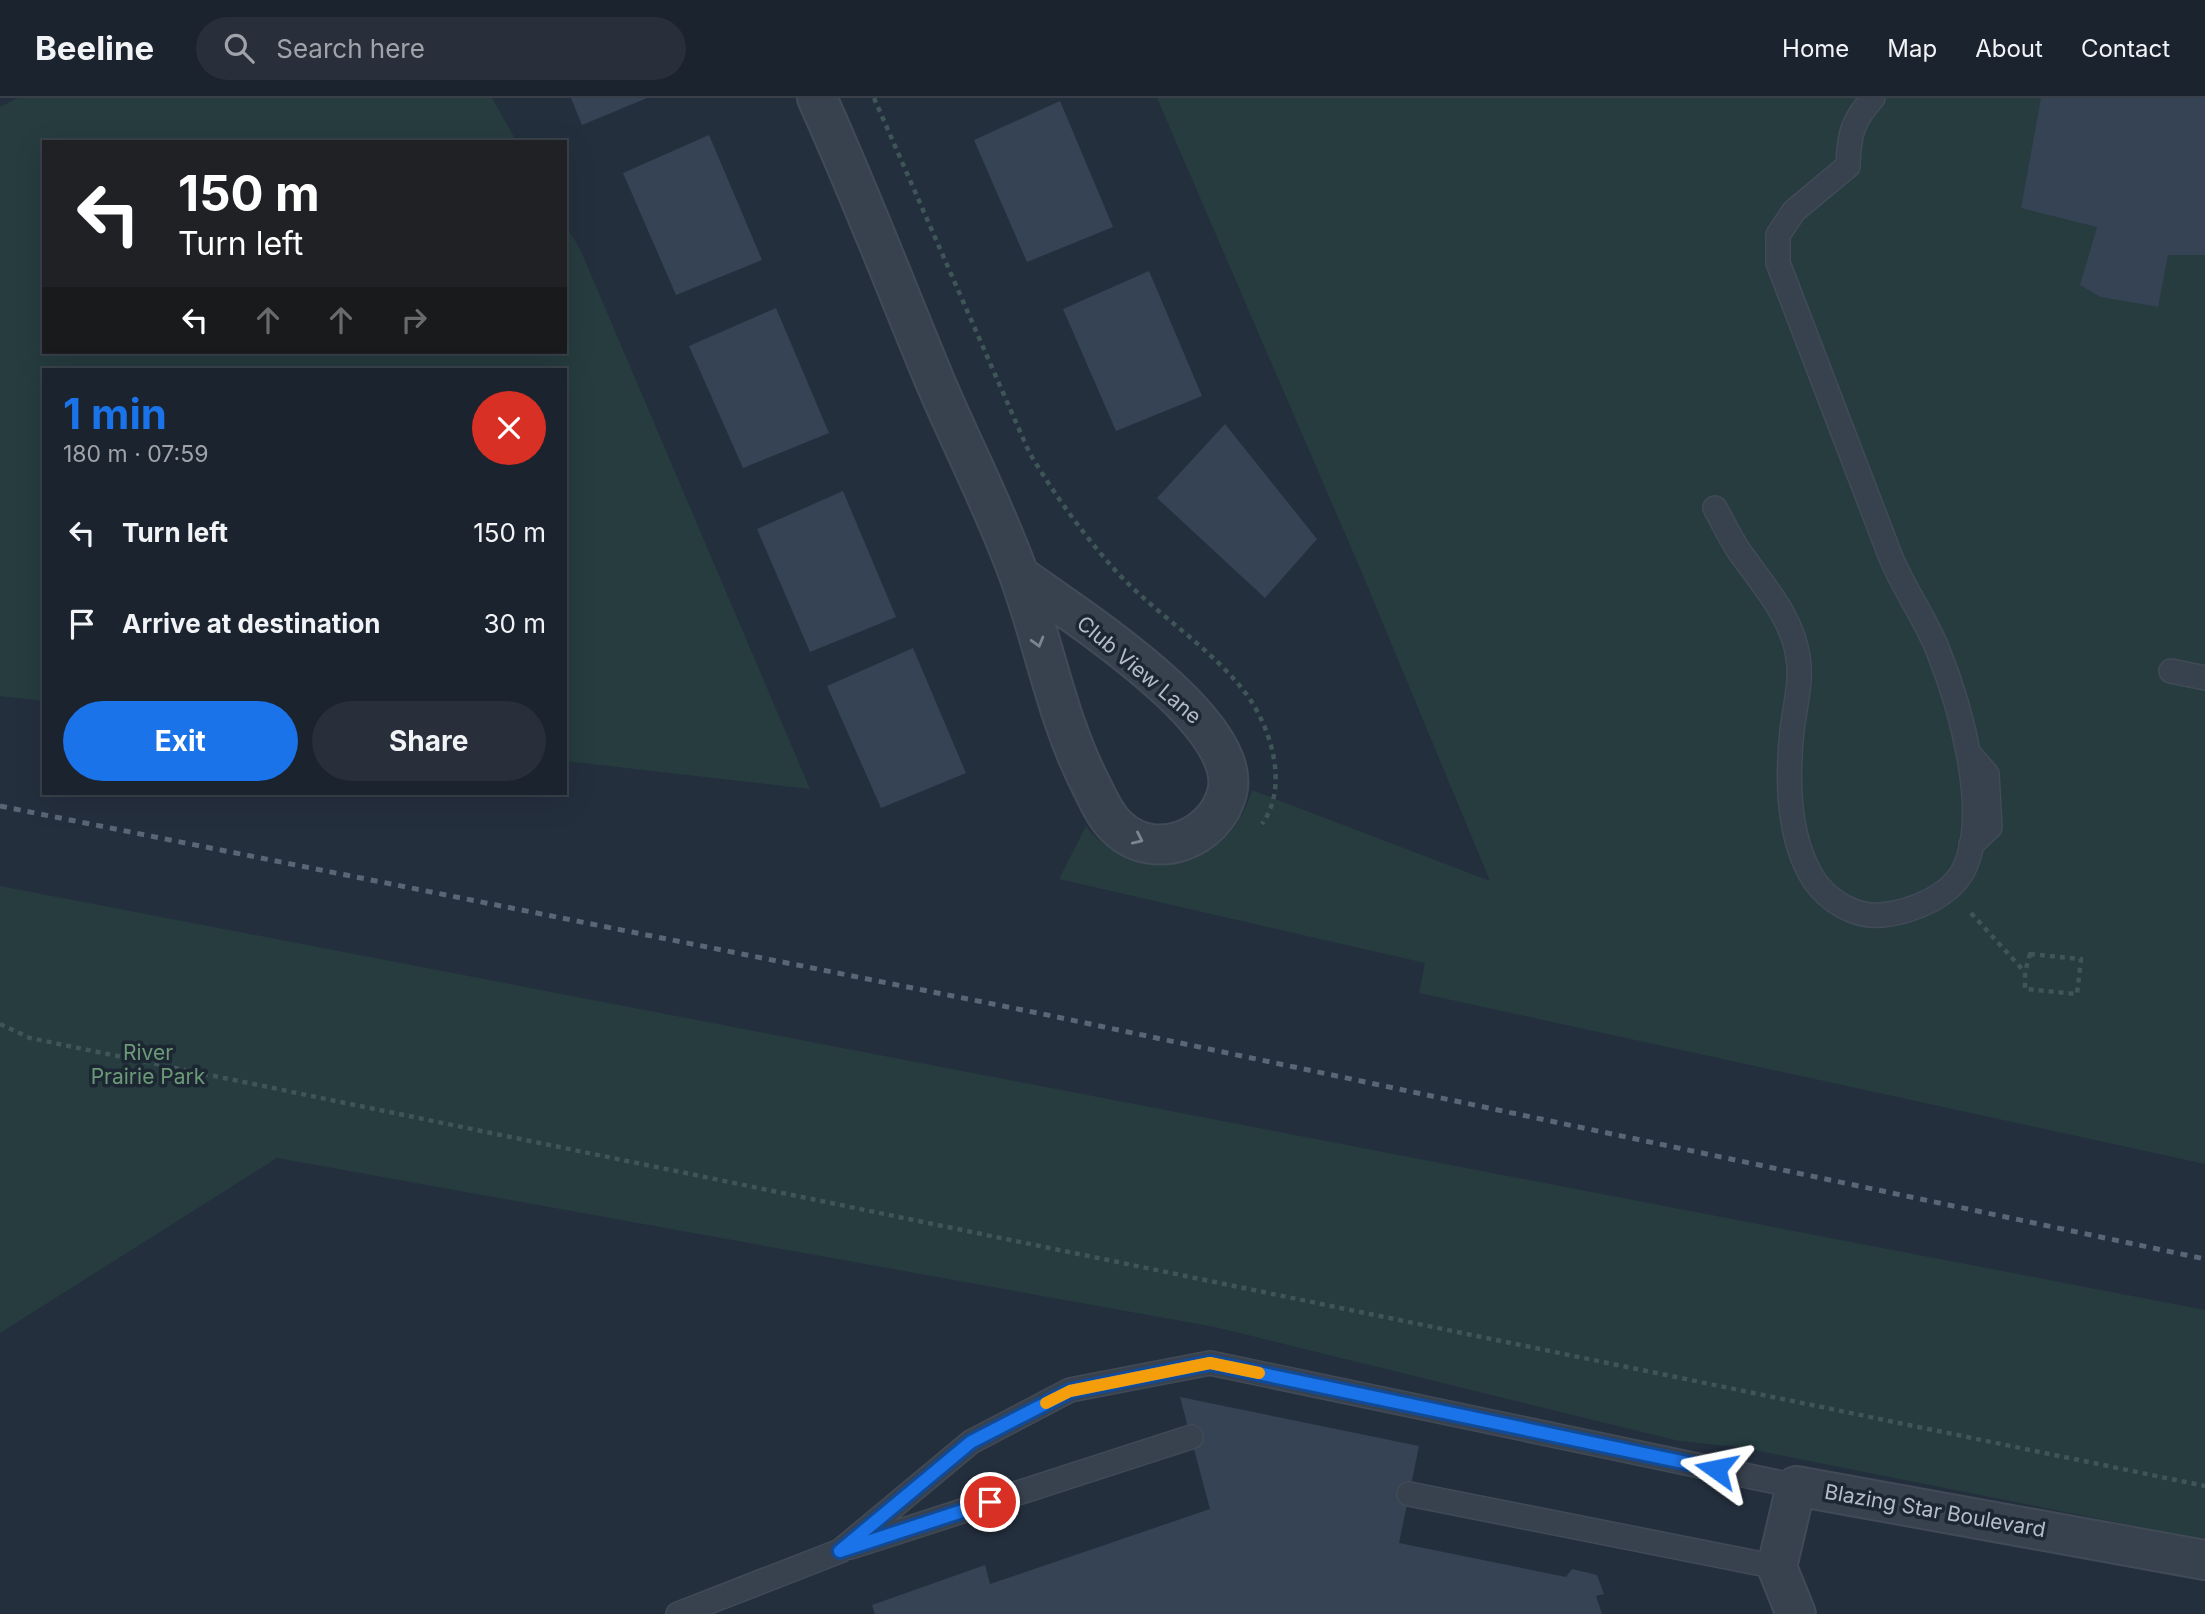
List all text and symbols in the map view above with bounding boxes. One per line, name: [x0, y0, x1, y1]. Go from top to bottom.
search box: [196, 17, 686, 80]
text: Beeline: [35, 28, 154, 68]
icon: search: [220, 29, 258, 67]
text: Search here: [276, 33, 425, 64]
text: Home: [1782, 34, 1849, 63]
text: Map: [1887, 34, 1937, 63]
text: About: [1975, 34, 2043, 63]
text: Contact: [2081, 34, 2170, 63]
text: 150 m: [178, 164, 320, 223]
icon: left: [63, 168, 154, 259]
text: Turn left: [178, 224, 303, 263]
icon: left: [176, 301, 214, 339]
icon: ahead: [249, 301, 287, 339]
icon: ahead: [322, 301, 360, 339]
icon: right: [395, 301, 433, 339]
text: 1 min: [63, 388, 167, 439]
button: close: [472, 391, 546, 465]
text: 180 m · 07:59: [63, 440, 208, 468]
icon: left: [63, 514, 101, 552]
text: Turn left: [122, 517, 228, 548]
text: 150 m: [473, 517, 546, 548]
icon: arrive: [63, 605, 101, 643]
text: Arrive at destination: [122, 608, 381, 639]
text: 30 m: [483, 608, 546, 639]
street label: Club View Lane: [1072, 610, 1207, 729]
one-way arrow: [1030, 636, 1045, 648]
button: Exit: [63, 701, 298, 781]
button: Share: [312, 701, 546, 781]
one-way arrow: [1131, 831, 1143, 845]
park label: River Prairie Park: [91, 1040, 206, 1089]
position arrow: [1679, 1432, 1753, 1506]
pin: [960, 1472, 1020, 1532]
street label: Blazing Star Boulevard: [1823, 1479, 2048, 1542]
icon: arrive: [971, 1483, 1009, 1521]

